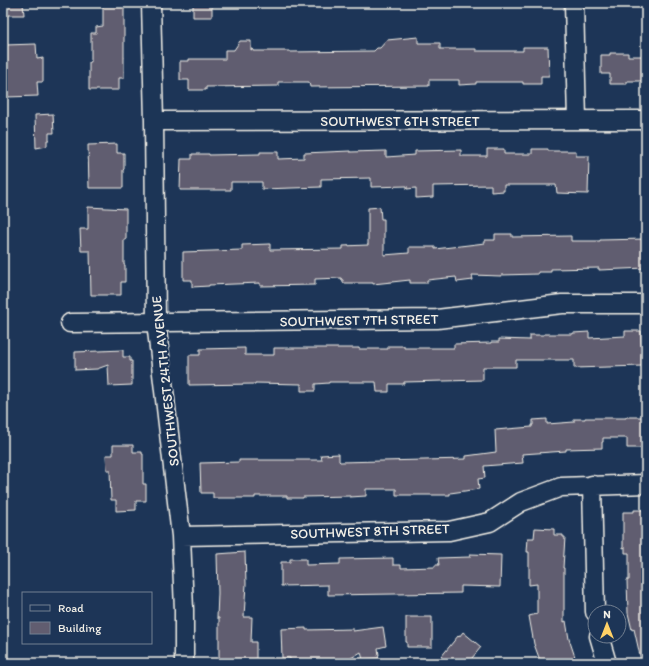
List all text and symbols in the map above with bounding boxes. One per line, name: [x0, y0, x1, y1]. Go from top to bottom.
street label: SOUTHWEST 6TH STREET: [320, 113, 480, 130]
street label: SOUTHWEST 24TH AVENUE: [148, 295, 183, 467]
street label: SOUTHWEST 7TH STREET: [279, 311, 439, 330]
street label: SOUTHWEST 8TH STREET: [290, 520, 450, 543]
legend: [22, 592, 152, 644]
text: Road: [58, 601, 84, 615]
north arrow: [587, 604, 627, 644]
text: N: [603, 608, 611, 621]
text: Building: [58, 621, 102, 635]

